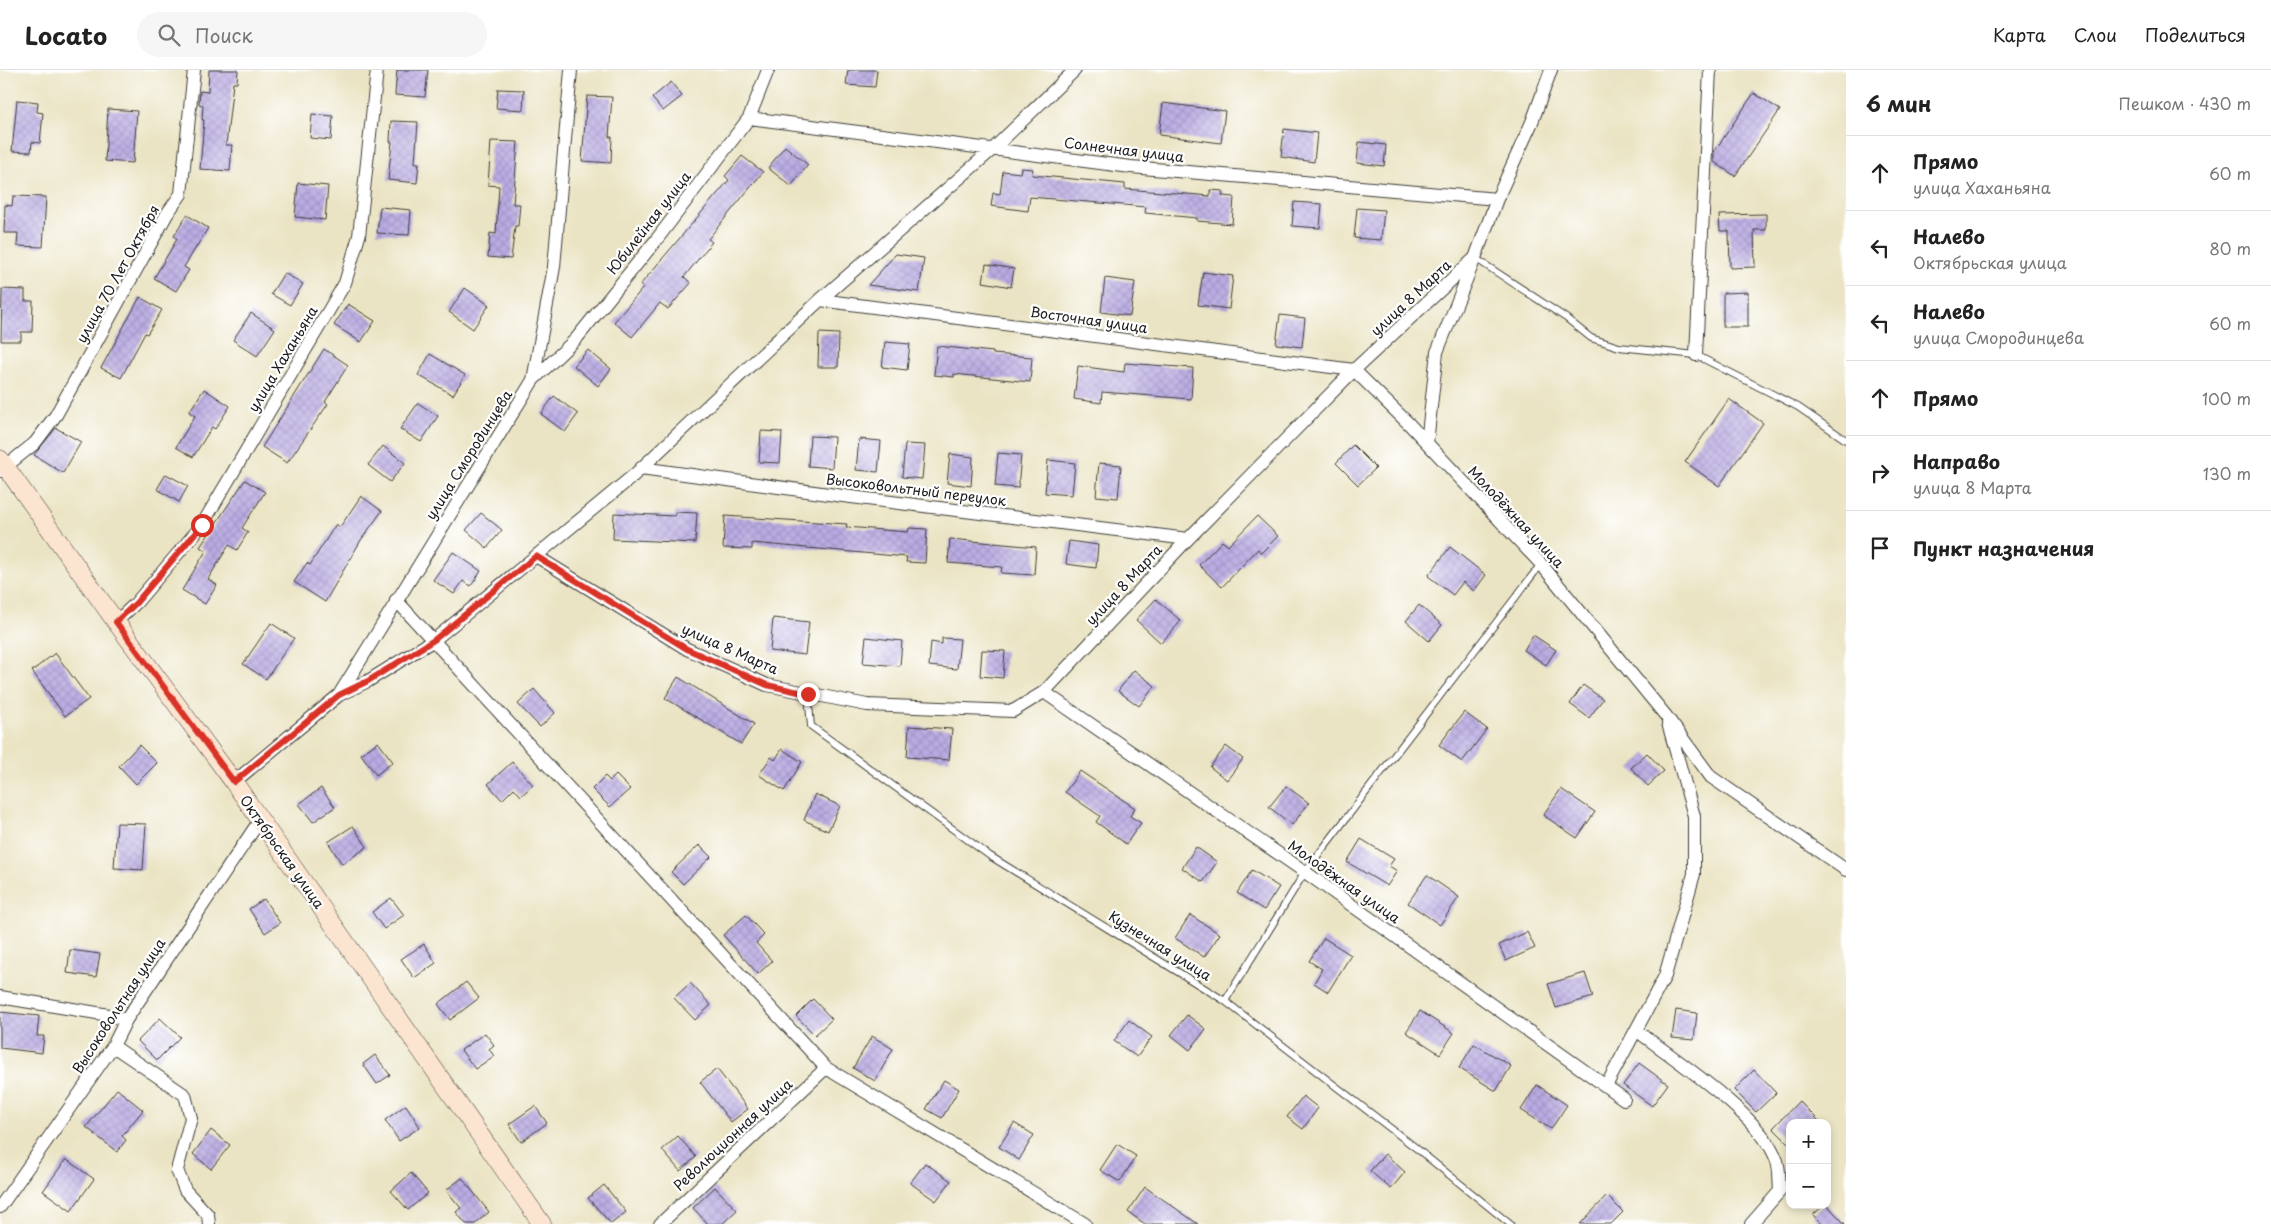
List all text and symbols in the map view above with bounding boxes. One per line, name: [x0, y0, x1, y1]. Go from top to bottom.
search box: [137, 12, 487, 57]
text: Locato: [25, 17, 107, 53]
icon: search: [155, 21, 183, 49]
text: Поиск: [195, 21, 253, 49]
text: Карта: [1993, 21, 2046, 48]
text: Слои: [2074, 21, 2117, 48]
text: Поделиться: [2145, 21, 2246, 48]
text: 6 мин: [1866, 87, 1932, 119]
text: Пешком · 430 m: [2119, 91, 2251, 115]
street label: Солнечная улица: [1063, 132, 1185, 167]
text: Прямо: [1913, 147, 1978, 175]
icon: ahead: [1866, 159, 1894, 187]
text: 60 m: [2209, 161, 2251, 185]
street label: Юбилейная улица: [602, 167, 696, 279]
text: улица Хаханьяна: [1913, 175, 2051, 199]
street label: улица 70 Лет Октября: [71, 201, 164, 347]
text: Налево: [1913, 222, 1985, 250]
icon: left: [1866, 234, 1894, 262]
text: 80 m: [2209, 236, 2251, 260]
text: Октябрьская улица: [1913, 250, 2067, 274]
street label: улица 8 Марта: [1366, 254, 1456, 341]
text: Налево: [1913, 297, 1985, 325]
street label: улица Хаханьяна: [243, 301, 323, 416]
street label: Восточная улица: [1029, 301, 1149, 338]
icon: left: [1866, 309, 1894, 337]
text: 60 m: [2209, 311, 2251, 335]
text: улица Смородинцева: [1913, 325, 2084, 349]
icon: ahead: [1866, 384, 1894, 412]
text: Прямо: [1913, 384, 1978, 412]
street label: улица Смородинцева: [420, 386, 517, 524]
text: 100 m: [2202, 386, 2251, 410]
text: Направо: [1913, 447, 2000, 475]
icon: right: [1866, 459, 1894, 487]
street label: Молодёжная улица: [1463, 461, 1569, 572]
text: 130 m: [2203, 461, 2251, 485]
street label: Высоковольтный переулок: [825, 468, 1008, 511]
text: улица 8 Марта: [1913, 475, 2032, 499]
route start: [191, 514, 214, 537]
icon: arrive: [1866, 534, 1894, 562]
text: Пункт назначения: [1913, 534, 2094, 562]
street label: улица 8 Марта: [1081, 539, 1167, 630]
street label: улица 8 Марта: [679, 618, 782, 679]
route end: [797, 683, 820, 706]
street label: Октябрьская улица: [235, 791, 330, 913]
street label: Молодёжная улица: [1284, 835, 1405, 928]
street label: Кузнечная улица: [1105, 905, 1216, 986]
street label: Высоковольтная улица: [67, 934, 170, 1078]
street label: Революционная улица: [668, 1074, 797, 1195]
map controls: [1786, 1119, 1831, 1209]
button: +: [1786, 1119, 1831, 1164]
button: −: [1786, 1164, 1831, 1209]

